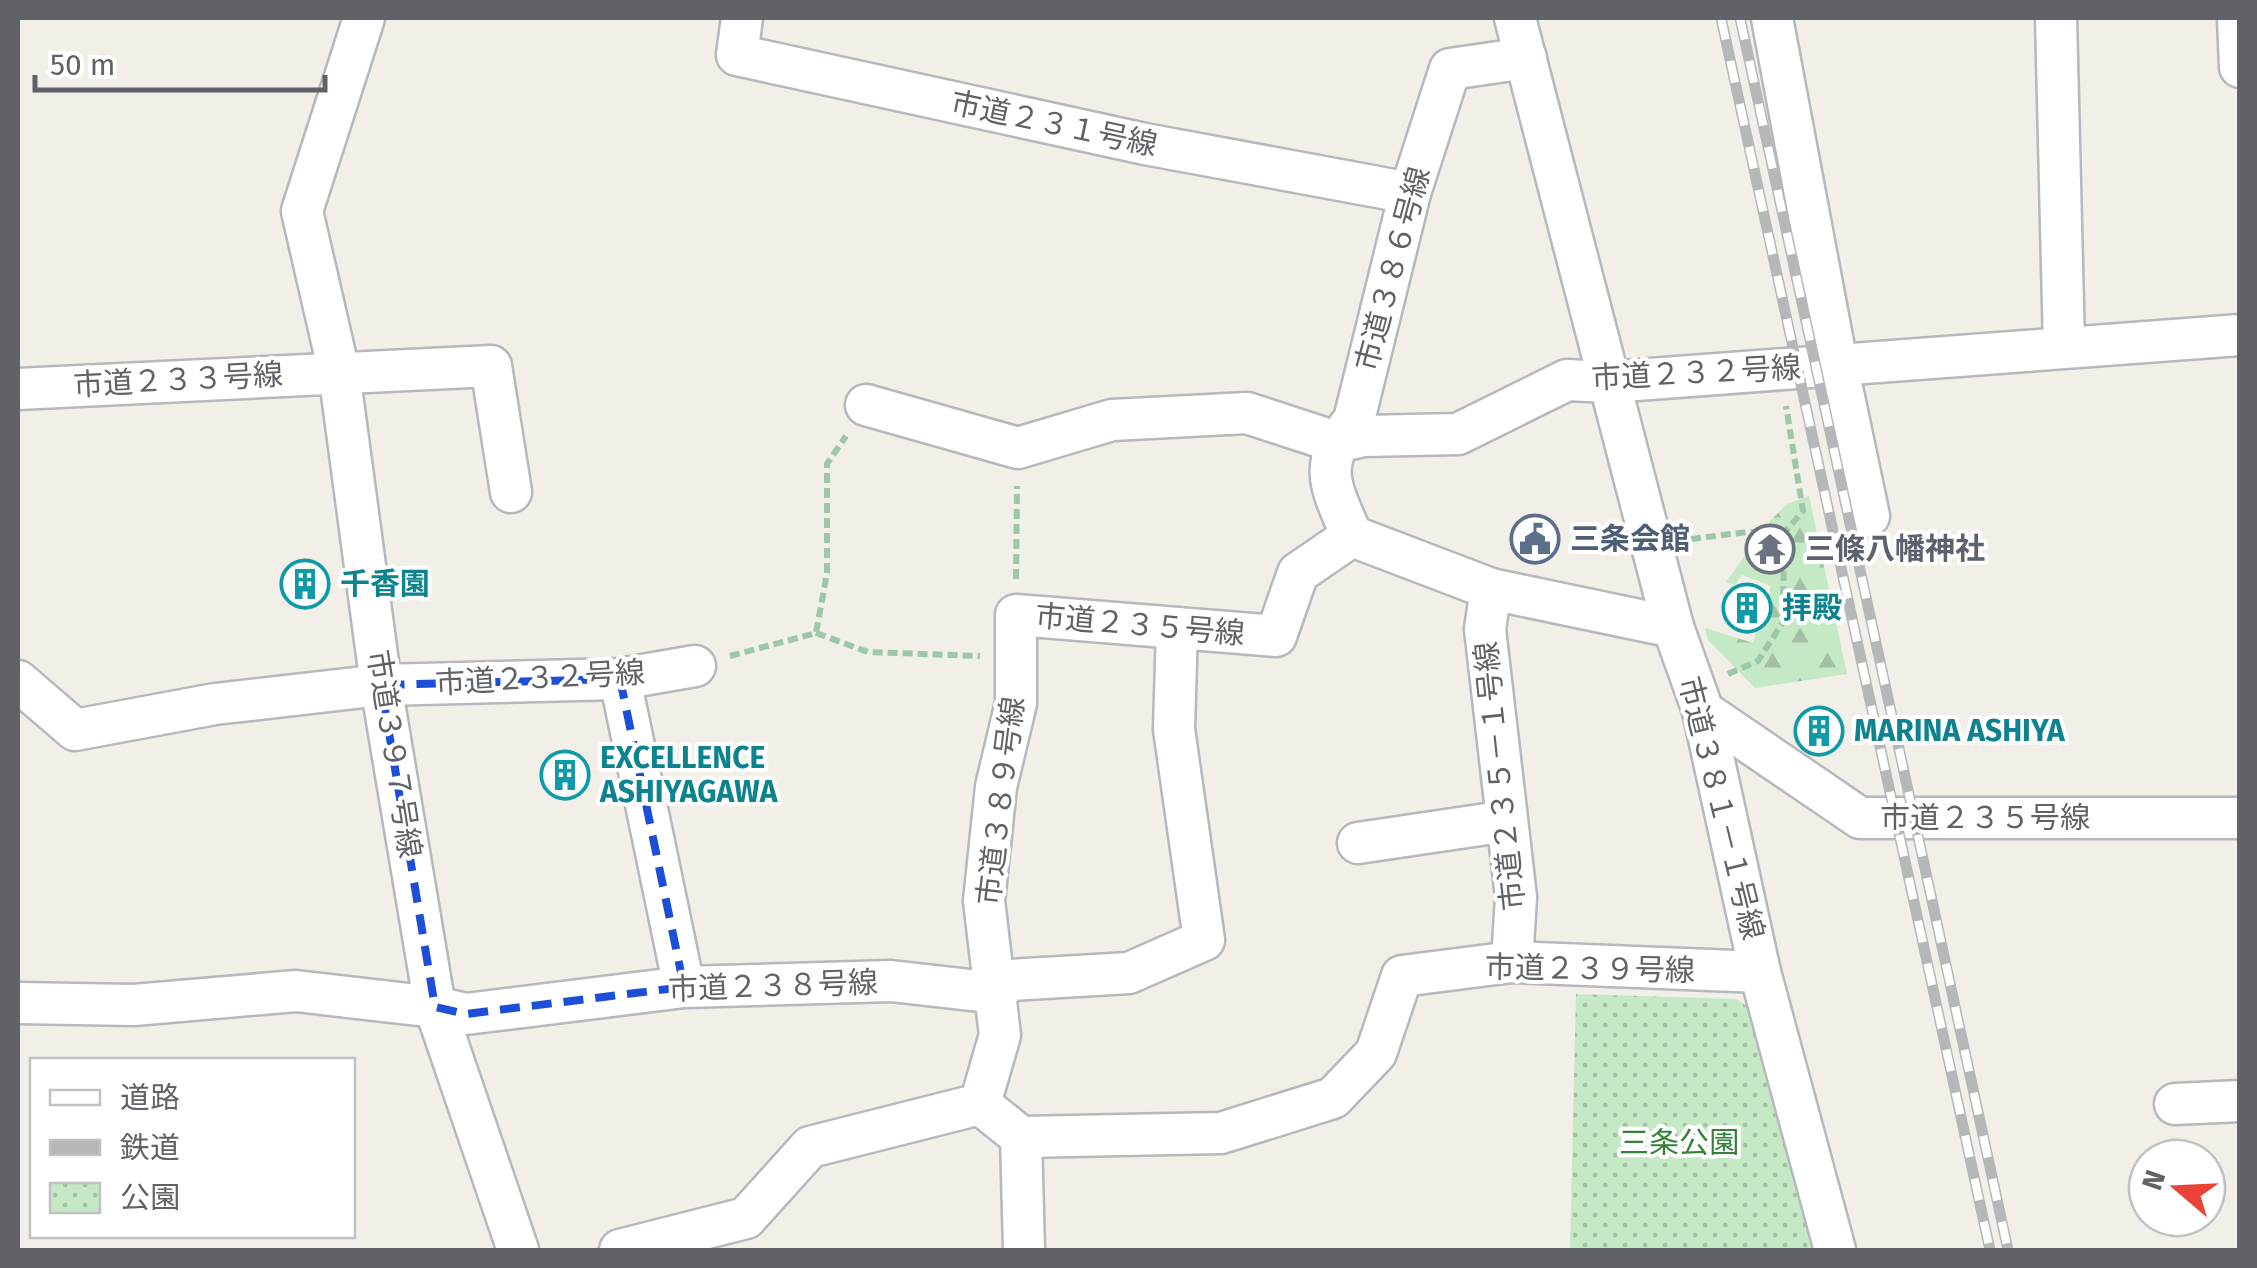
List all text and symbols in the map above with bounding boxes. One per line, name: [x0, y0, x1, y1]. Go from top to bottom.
scale bar: [35, 30, 325, 92]
text: 50 m: [50, 47, 115, 83]
street label: 市道２３１号線: [948, 85, 1160, 163]
street label: 市道３８６号線: [1348, 163, 1438, 375]
street label: 市道２３２号線: [1590, 350, 1802, 396]
street label: 市道２３３号線: [72, 357, 284, 403]
public building icon: 三条会館: [1509, 513, 1561, 565]
place label: 三条会館: [1570, 521, 1690, 557]
temple icon: 三條八幡神社: [1744, 523, 1796, 575]
place label: 三條八幡神社: [1805, 531, 1985, 567]
building icon: 千香園: [279, 558, 331, 610]
place label: 千香園: [340, 566, 430, 602]
building icon: 拝殿: [1721, 582, 1773, 634]
place label: 拝殿: [1782, 590, 1842, 626]
street label: 市道２３５号線: [1034, 598, 1246, 652]
street label: 市道２３５－１号線: [1468, 640, 1532, 912]
street label: 市道３９７号線: [360, 647, 428, 861]
street label: 市道２３２号線: [434, 655, 646, 701]
street label: 市道３８１－１号線: [1671, 673, 1771, 943]
street label: 市道３８９号線: [970, 695, 1032, 907]
building icon: MARINA ASHIYA: [1793, 705, 1845, 757]
place label: MARINA ASHIYA: [1854, 713, 2066, 749]
place label: EXCELLENCE ASHIYAGAWA: [599, 740, 779, 810]
building icon: EXCELLENCE ASHIYAGAWA: [539, 749, 591, 801]
street label: 市道２３５号線: [1880, 800, 2090, 836]
street label: 市道２３９号線: [1485, 949, 1695, 989]
street label: 市道２３８号線: [667, 964, 879, 1008]
legend: [30, 1058, 355, 1238]
text: 道路: [120, 1080, 180, 1116]
park label: 三条公園: [1619, 1125, 1739, 1161]
text: 鉄道: [120, 1130, 180, 1166]
north arrow: [2127, 1138, 2227, 1238]
text: N: [2135, 1166, 2172, 1194]
text: 公園: [120, 1180, 180, 1216]

